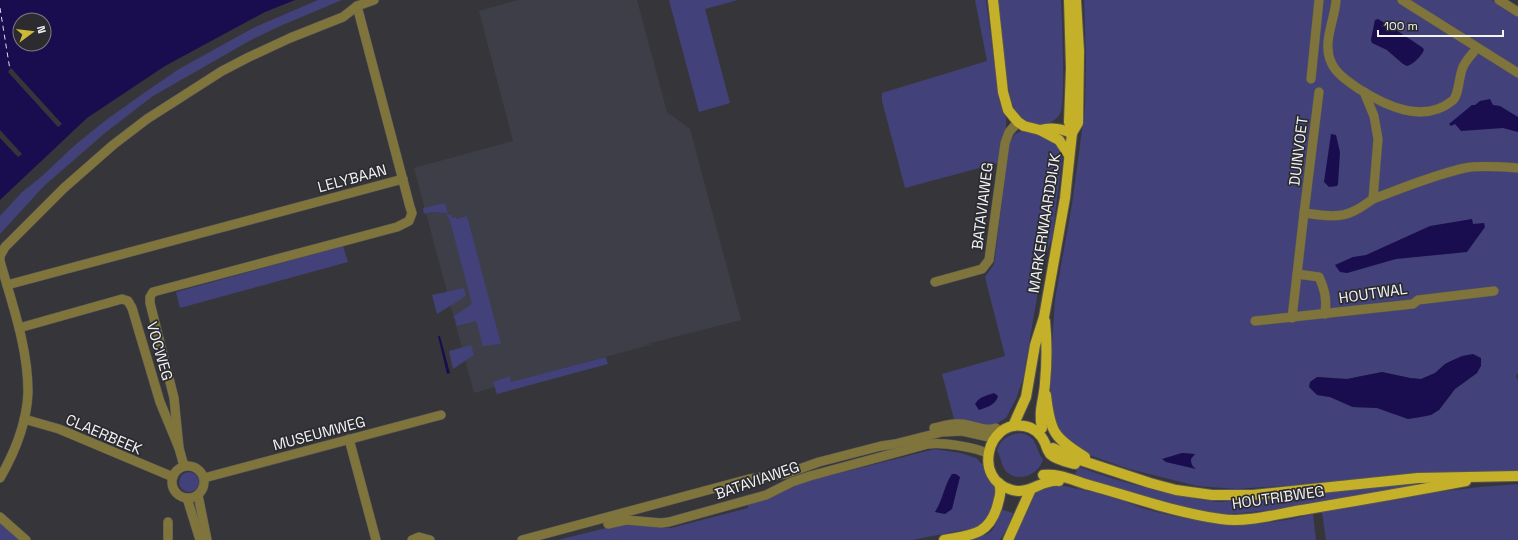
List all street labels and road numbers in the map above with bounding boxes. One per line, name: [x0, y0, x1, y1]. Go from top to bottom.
street label: DUINVOET: [1284, 115, 1312, 187]
street label: MARKERWAARDDIJK: [1024, 152, 1064, 294]
street label: LELYBAAN: [315, 160, 389, 196]
street label: BATAVIAWEG: [967, 161, 997, 251]
street label: HOUTWAL: [1337, 279, 1409, 307]
street label: VOCWEG: [143, 319, 177, 383]
street label: CLAERBEEK: [63, 409, 145, 459]
street label: MUSEUMWEG: [271, 412, 367, 454]
street label: BATAVIAWEG: [712, 457, 802, 503]
street label: HOUTRIBWEG: [1231, 481, 1325, 513]

